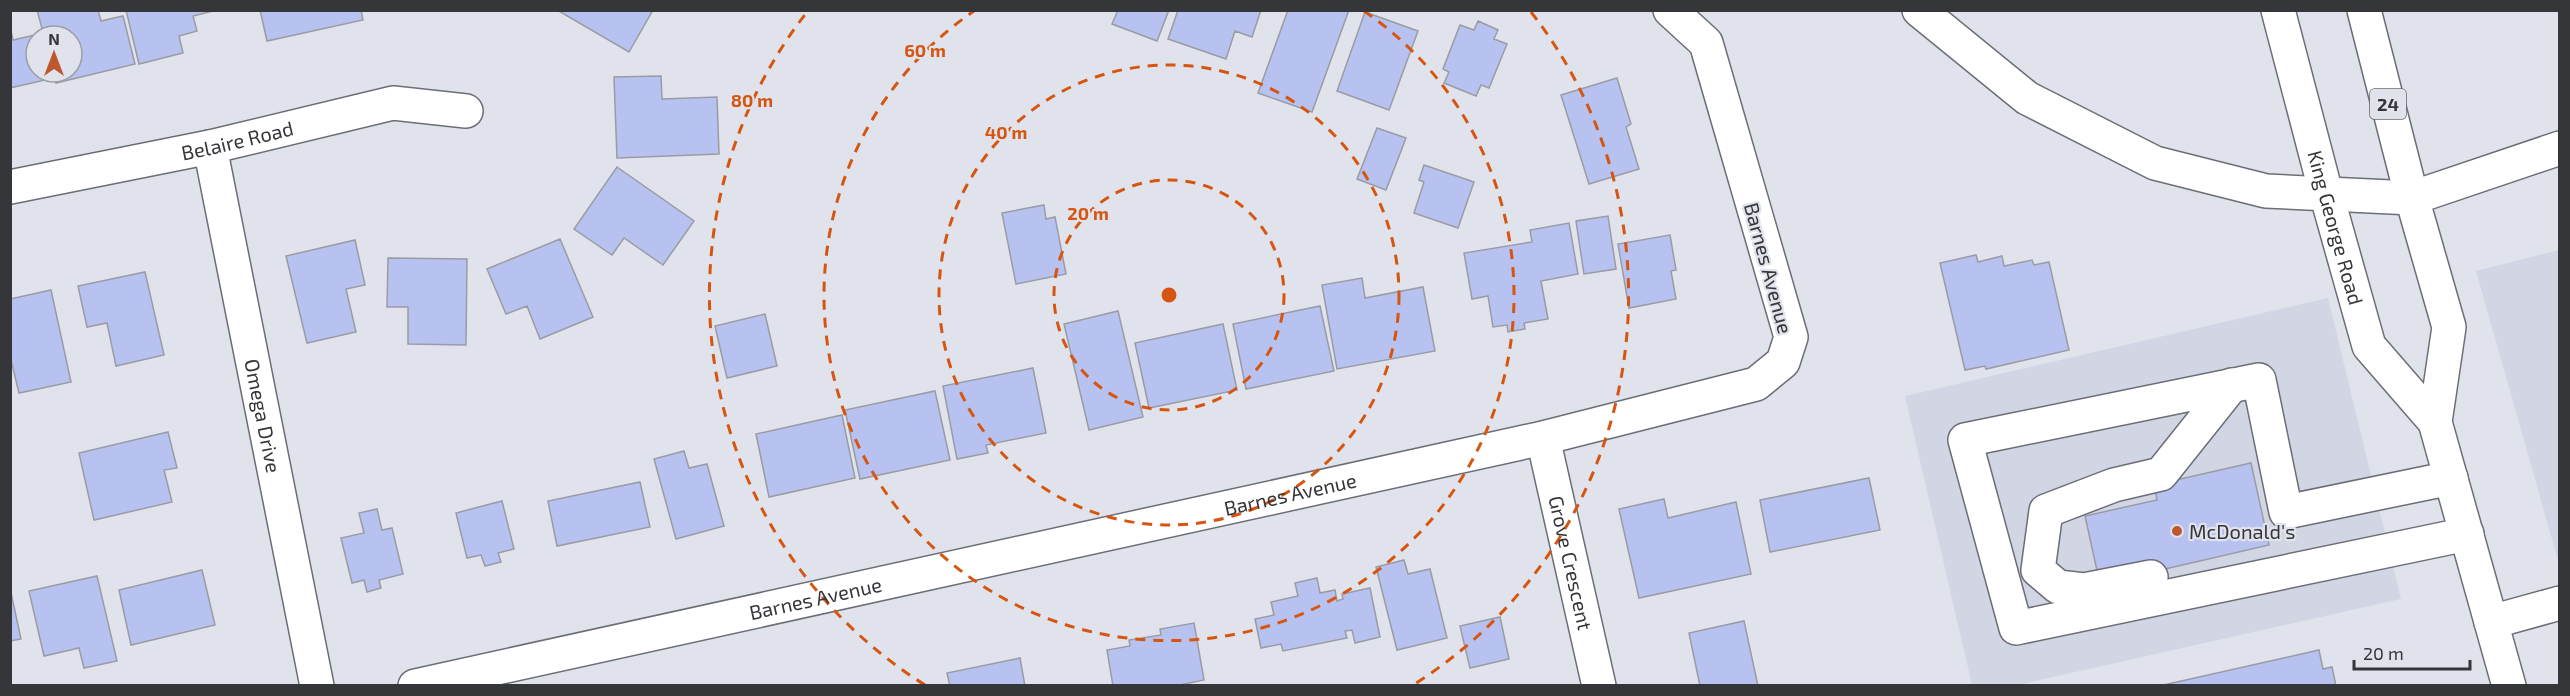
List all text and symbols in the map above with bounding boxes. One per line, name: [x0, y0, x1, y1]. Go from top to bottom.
north arrow: [24, 24, 84, 84]
text: N: [48, 29, 60, 48]
text: 60 m: [904, 39, 946, 61]
text: 80 m: [731, 89, 773, 111]
road number: 24: [2370, 89, 2406, 119]
street label: Belaire Road: [179, 115, 296, 164]
text: 40 m: [985, 121, 1027, 143]
street label: King George Road: [2303, 148, 2369, 307]
street label: Barnes Avenue: [1740, 200, 1798, 336]
text: 20 m: [1067, 202, 1109, 224]
centre of rings: [1159, 285, 1179, 305]
street label: Omega Drive: [240, 357, 286, 475]
street label: Barnes Avenue: [1222, 467, 1359, 520]
street label: Grove Crescent: [1544, 493, 1598, 633]
place label: McDonald's: [2189, 519, 2295, 543]
marker: McDonald's: [2170, 524, 2184, 538]
street label: Barnes Avenue: [747, 572, 884, 624]
scale bar: [2354, 633, 2470, 671]
text: 20 m: [2363, 642, 2404, 664]

